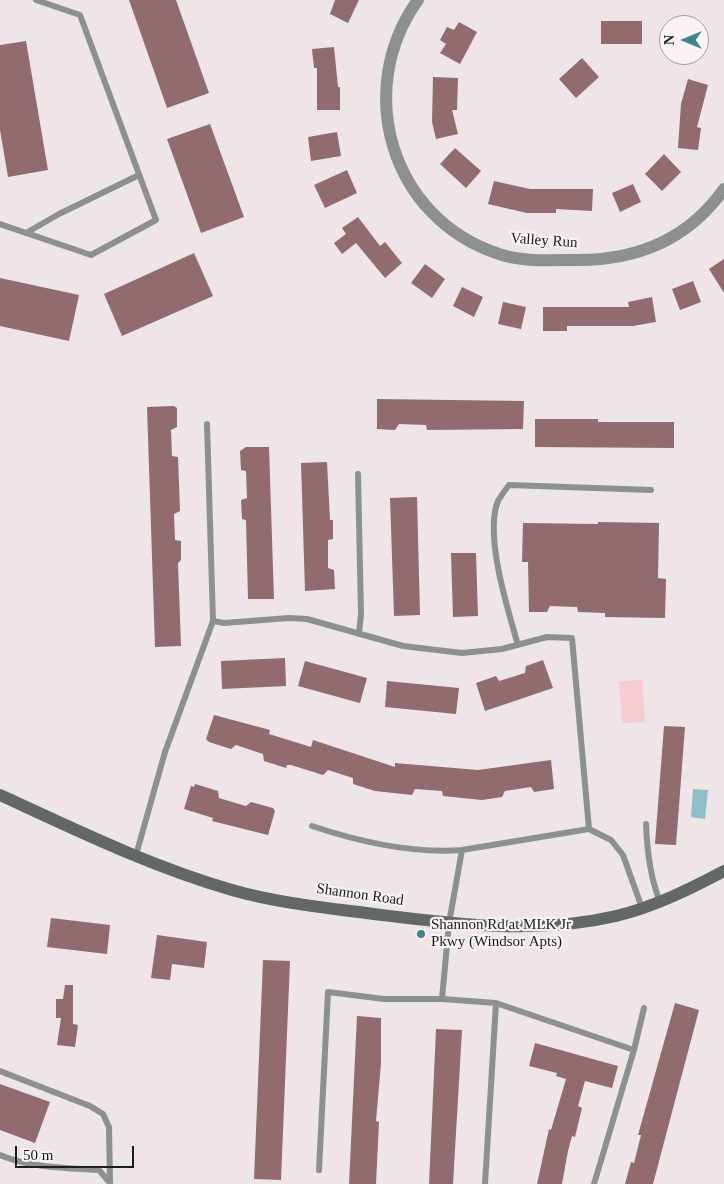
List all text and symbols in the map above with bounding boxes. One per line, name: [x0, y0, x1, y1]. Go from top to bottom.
north arrow: [659, 15, 709, 65]
text: N: [662, 35, 677, 45]
street label: Valley Run: [510, 230, 578, 252]
street label: Shannon Road: [315, 880, 405, 910]
place label: Shannon Rd at MLK Jr Pkwy (Windsor Apts): [431, 916, 571, 951]
marker: Shannon Rd at MLK Jr Pkwy (Windsor Apts): [415, 928, 427, 940]
scale bar: [18, 1136, 136, 1168]
text: 50 m: [23, 1147, 53, 1163]

